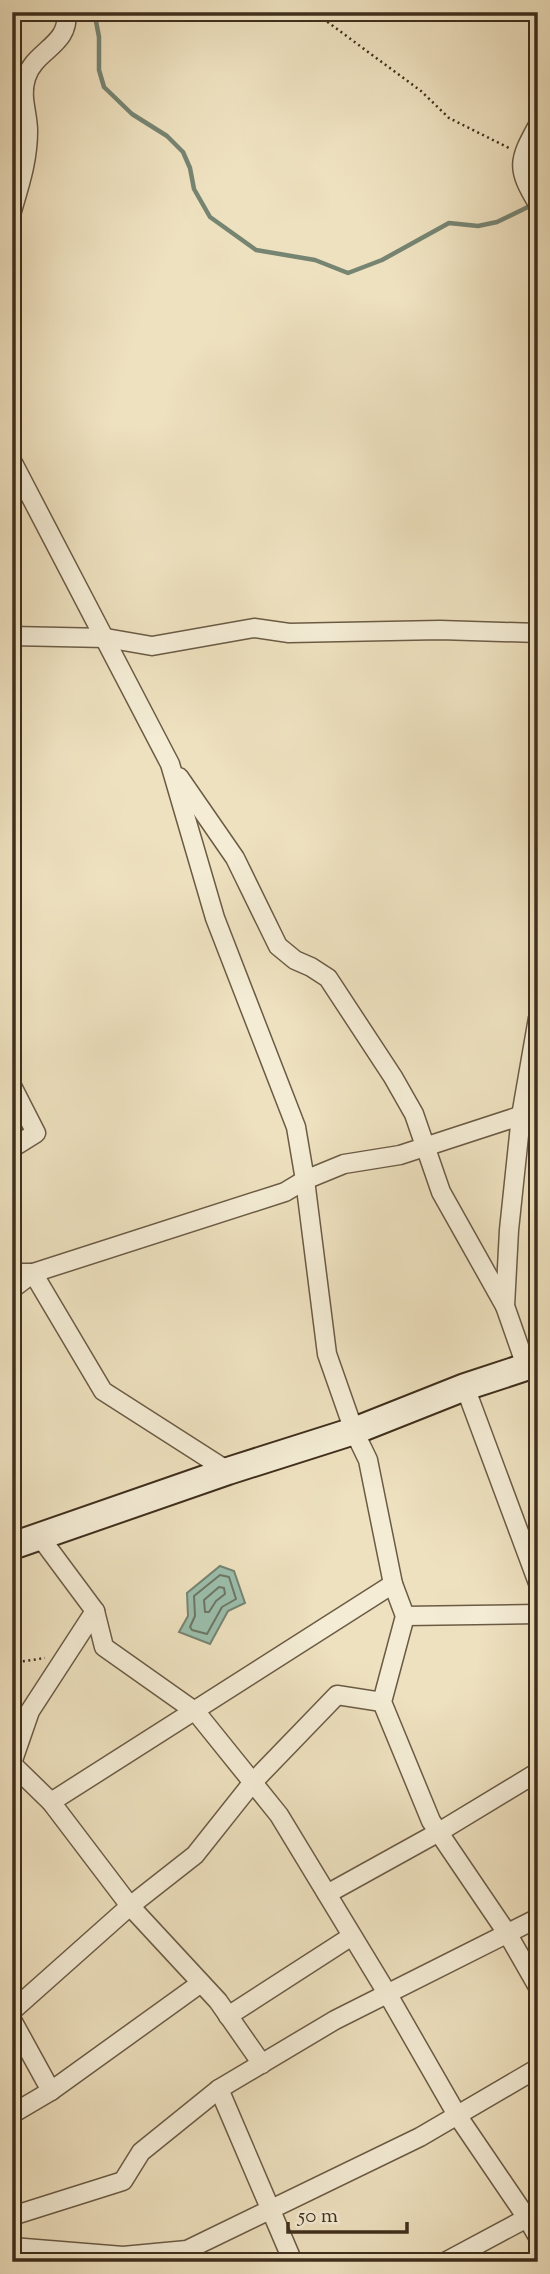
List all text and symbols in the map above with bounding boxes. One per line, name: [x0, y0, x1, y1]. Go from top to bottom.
scale bar: [288, 2190, 406, 2234]
text: 50 m: [297, 2202, 338, 2232]

